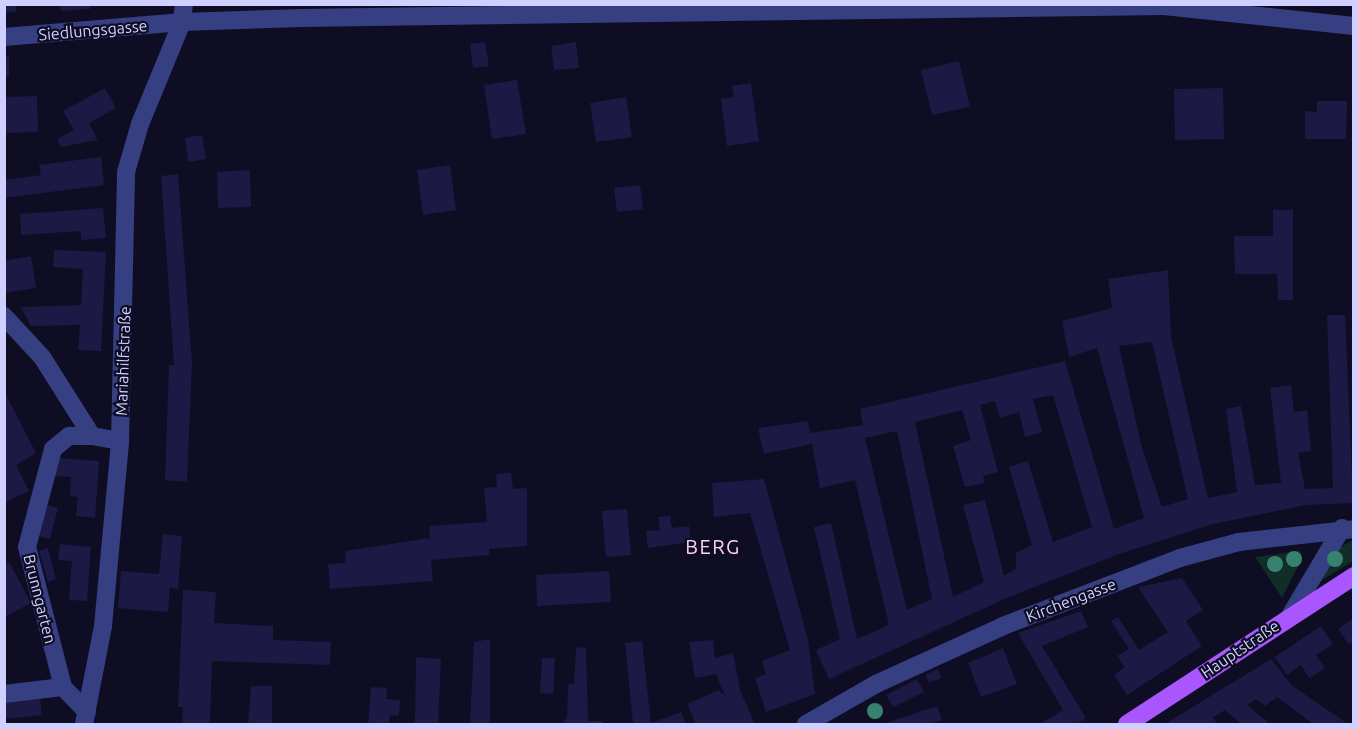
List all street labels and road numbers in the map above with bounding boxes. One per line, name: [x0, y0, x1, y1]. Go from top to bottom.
street label: Siedlungsgasse: [38, 16, 148, 44]
street label: Mariahilfstraße: [111, 306, 135, 416]
street label: Brunngarten: [20, 552, 60, 646]
street label: Kirchengasse: [1023, 574, 1119, 626]
street label: Hauptstraße: [1197, 616, 1283, 682]

